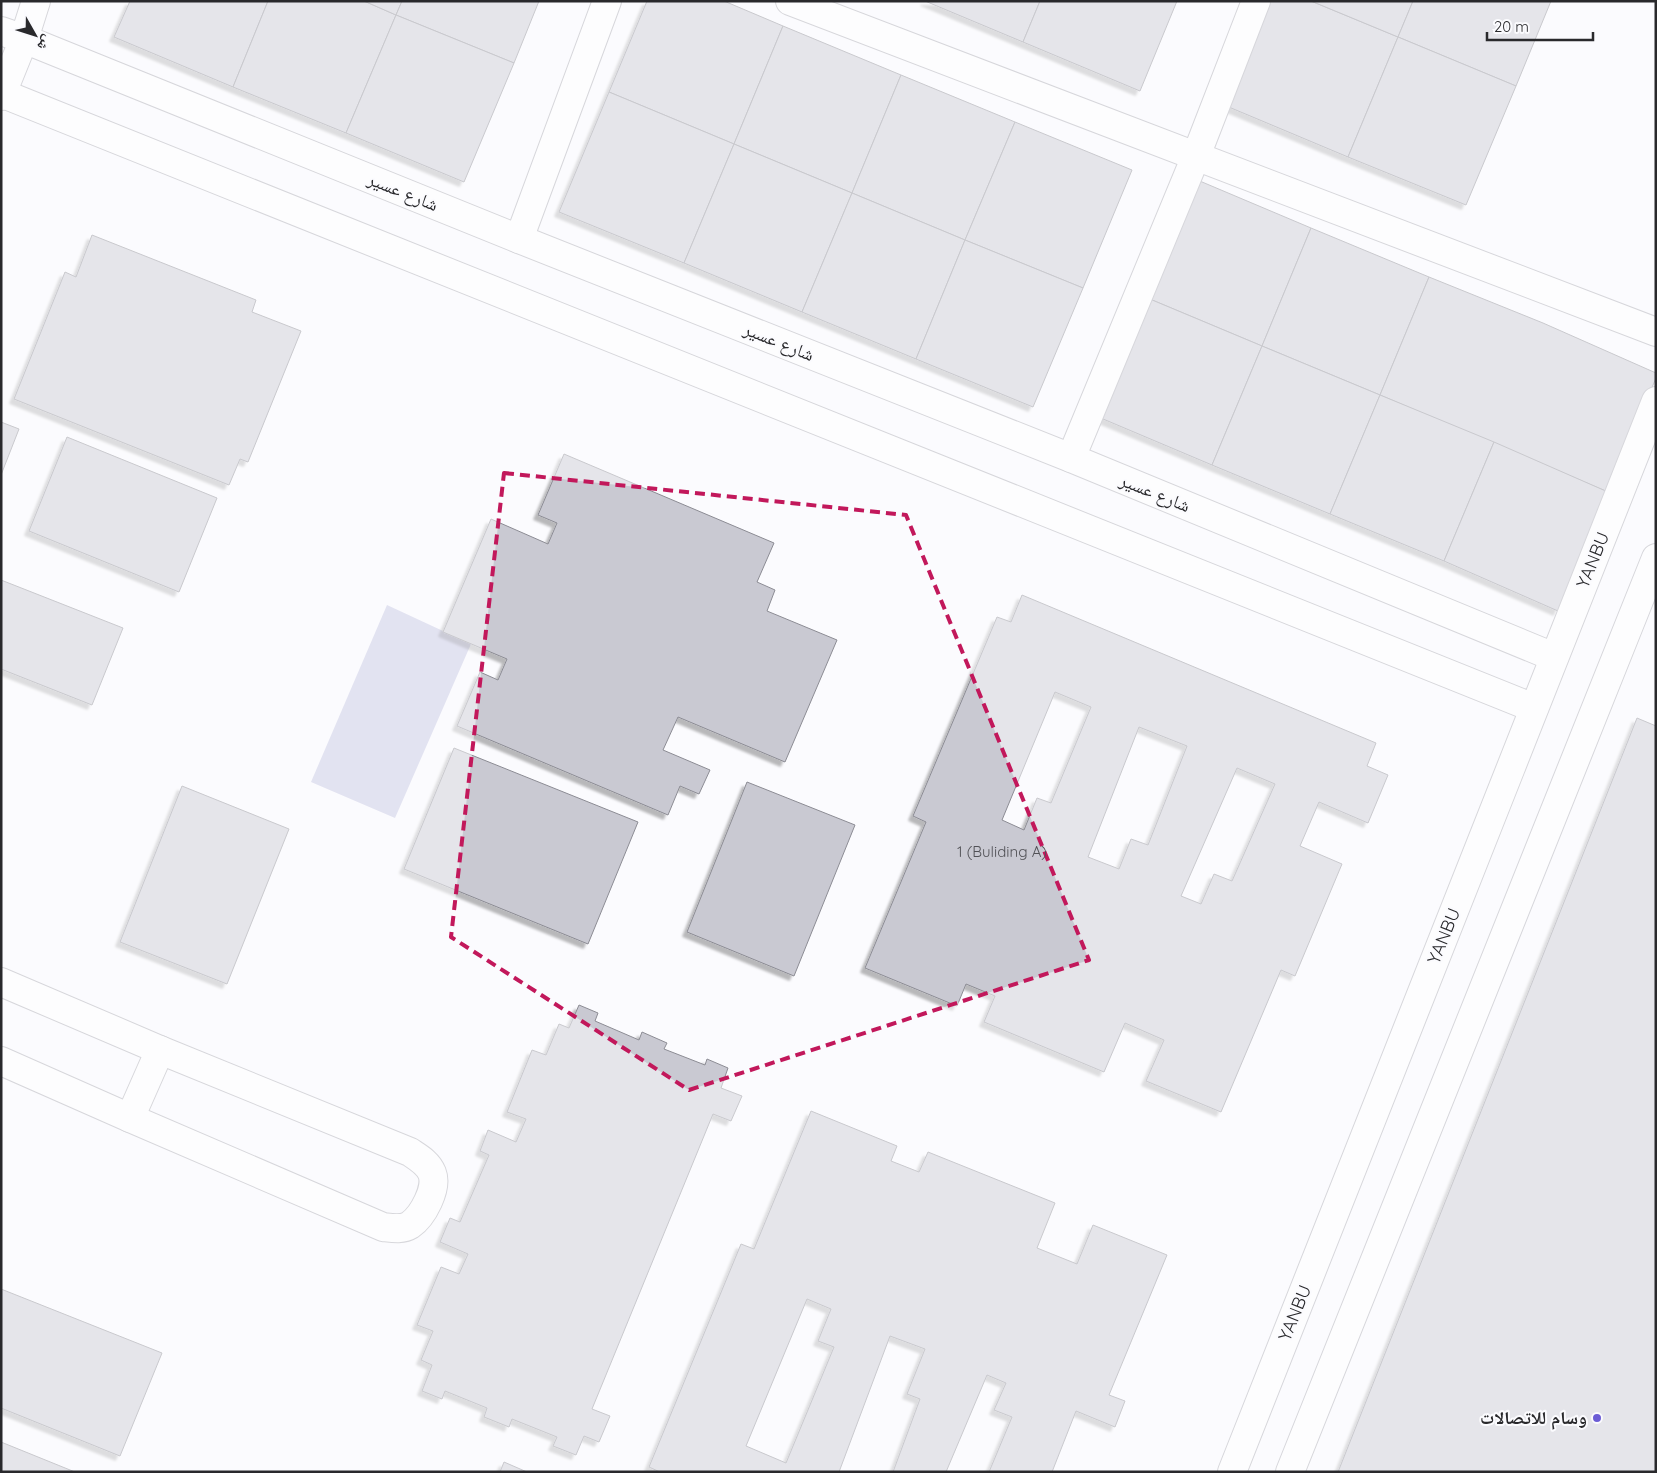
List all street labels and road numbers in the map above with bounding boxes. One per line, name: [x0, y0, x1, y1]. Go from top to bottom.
street label: شارع عسير: [364, 167, 442, 216]
street label: شارع عسير: [740, 317, 818, 366]
street label: شارع عسير: [1116, 468, 1194, 517]
street label: YANBU: [1571, 528, 1614, 591]
street label: YANBU: [1422, 904, 1465, 967]
street label: YANBU: [1273, 1281, 1316, 1344]

